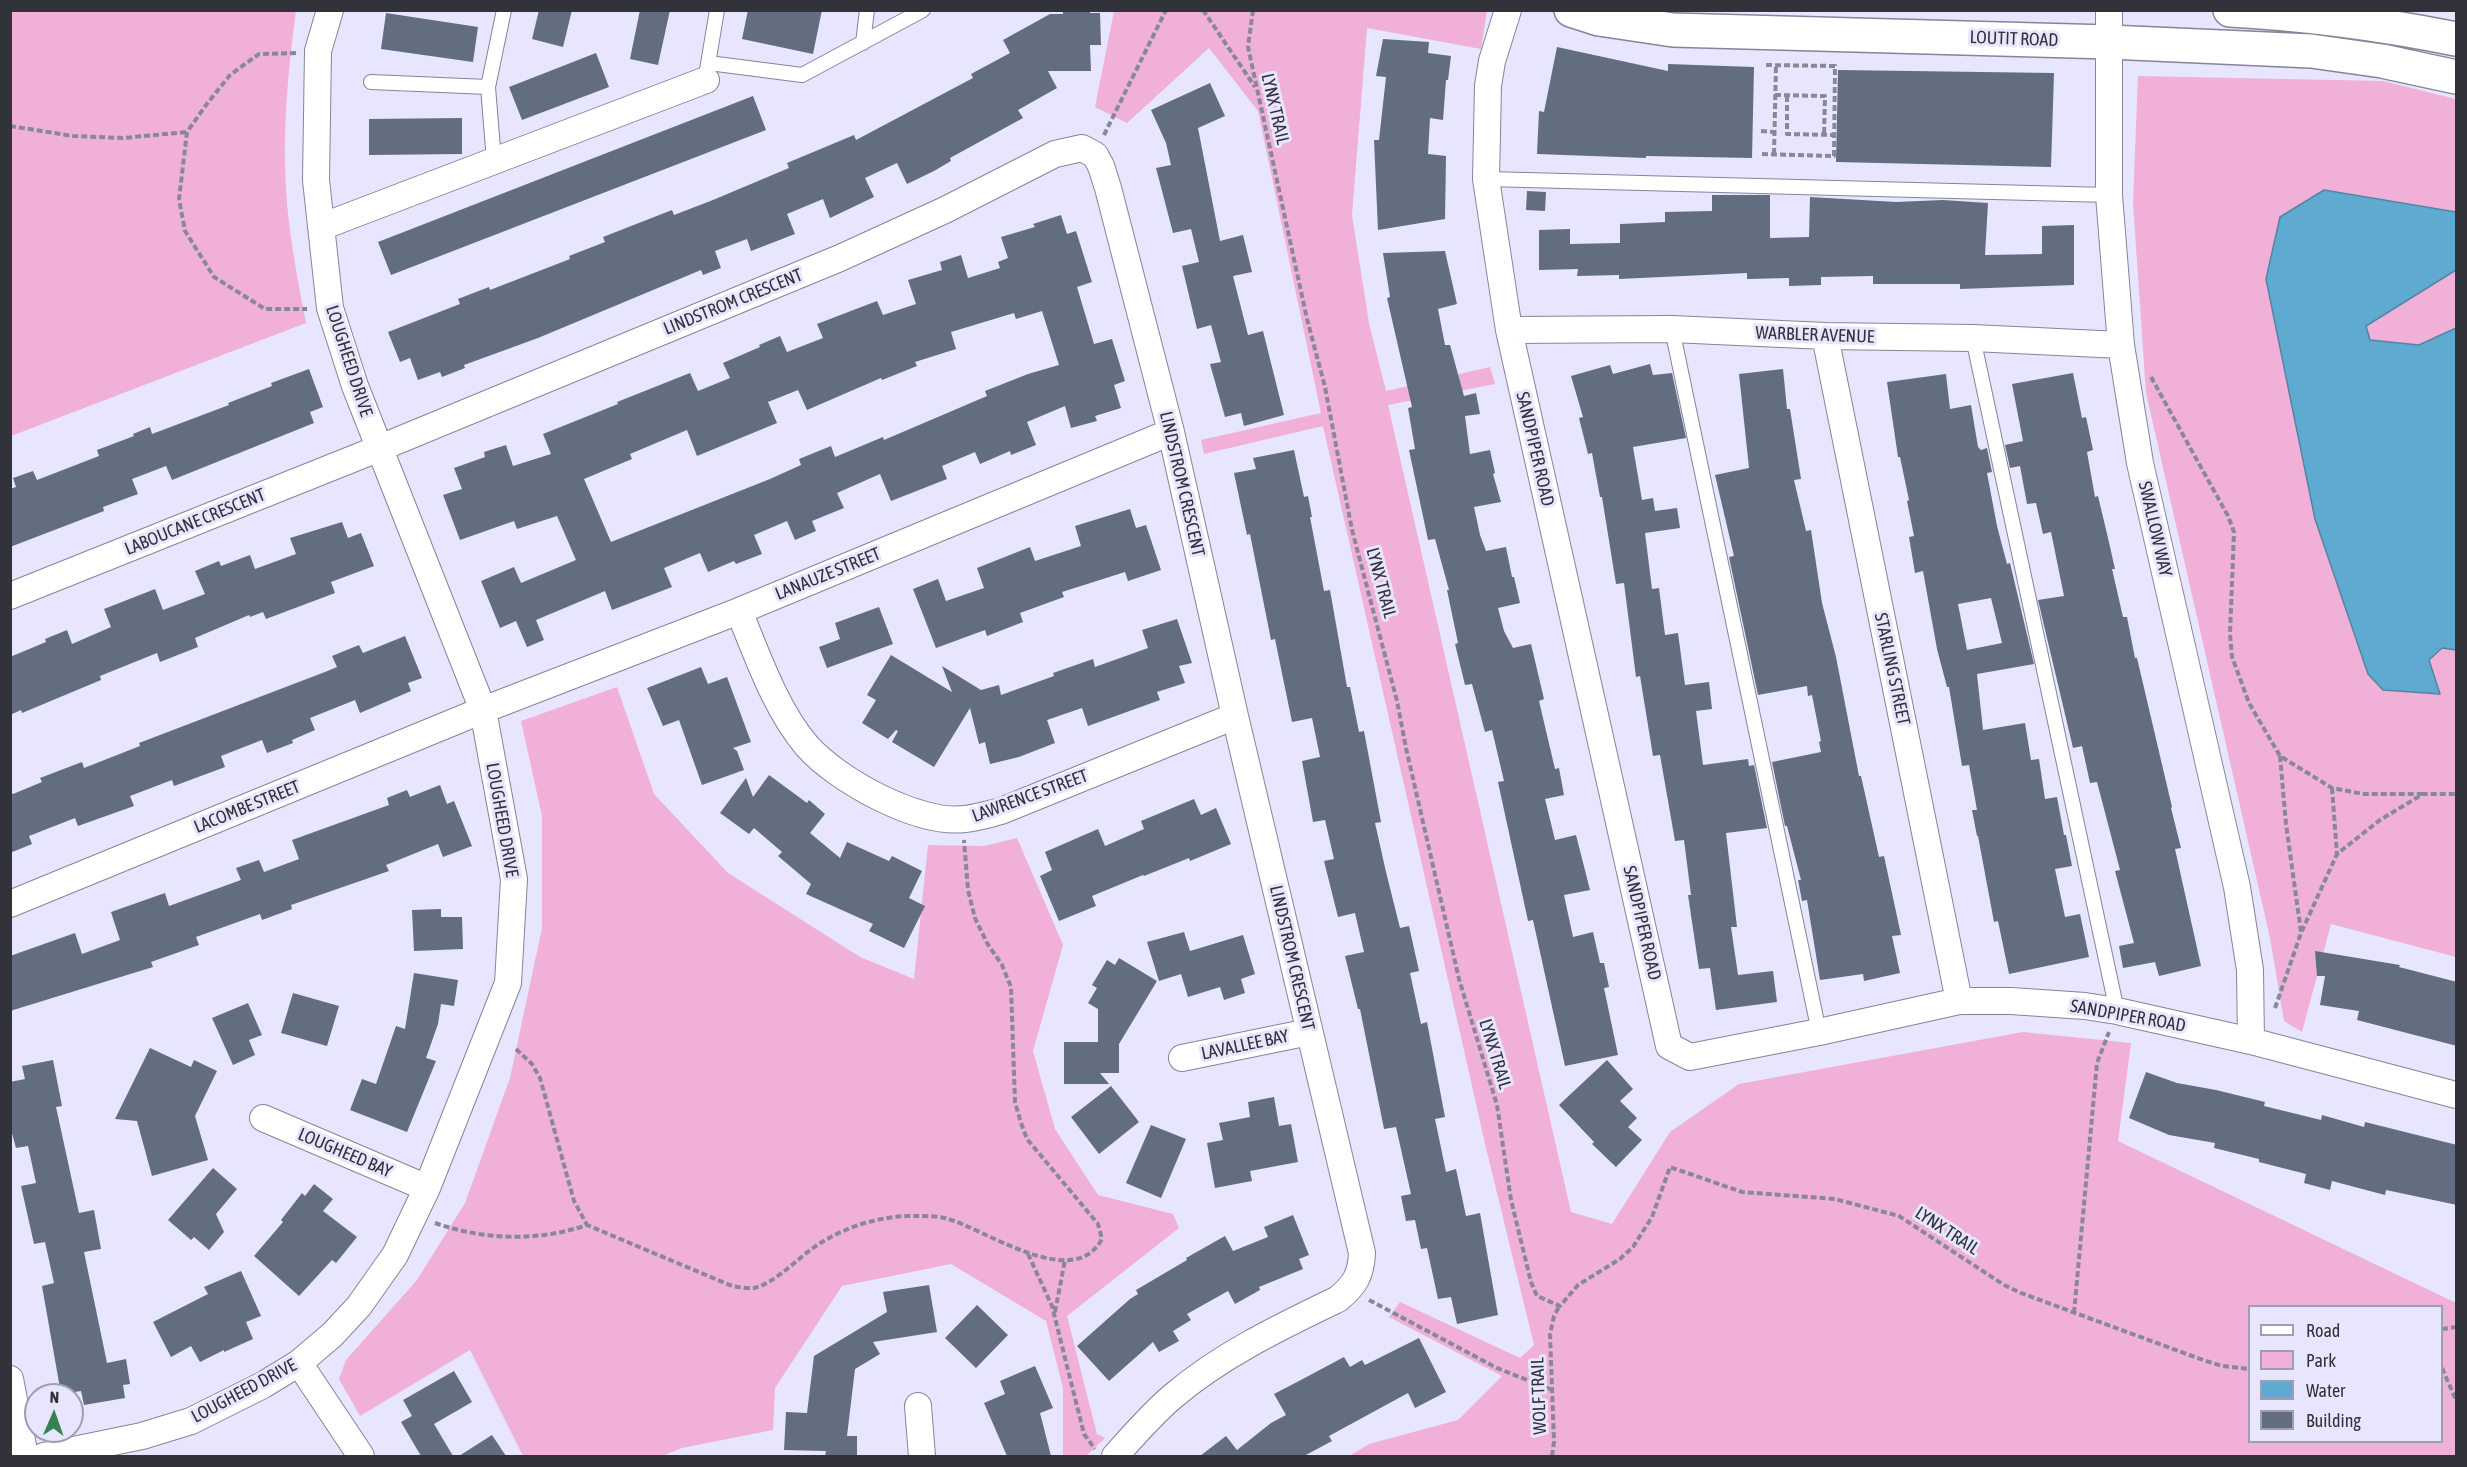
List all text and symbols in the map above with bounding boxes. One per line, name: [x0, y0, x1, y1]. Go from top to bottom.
street label: LOUTIT ROAD: [1969, 27, 2059, 51]
street label: LYNX TRAIL: [1256, 71, 1294, 147]
street label: LINDSTROM CRESCENT: [660, 264, 806, 340]
street label: LOUGHEED DRIVE: [321, 303, 377, 419]
street label: WARBLER AVENUE: [1755, 322, 1875, 348]
street label: SANDPIPER ROAD: [1511, 390, 1559, 508]
street label: LINDSTROM CRESCENT: [1155, 409, 1209, 559]
street label: SWALLOW WAY: [2134, 479, 2176, 579]
street label: LABOUCANE CRESCENT: [122, 484, 268, 560]
street label: LANAUZE STREET: [772, 543, 884, 605]
street label: LYNX TRAIL: [1361, 545, 1401, 621]
street label: STARLING STREET: [1870, 611, 1914, 727]
street label: LOUGHEED DRIVE: [481, 761, 523, 879]
street label: LAWRENCE STREET: [969, 765, 1091, 827]
street label: LACOMBE STREET: [191, 776, 303, 838]
street label: SANDPIPER ROAD: [1618, 864, 1666, 982]
street label: LINDSTROM CRESCENT: [1265, 883, 1319, 1033]
street label: SANDPIPER ROAD: [2069, 995, 2187, 1037]
street label: LYNX TRAIL: [1474, 1016, 1516, 1092]
street label: LAVALLEE BAY: [1199, 1025, 1291, 1065]
street label: LOUGHEED BAY: [295, 1124, 395, 1182]
street label: LYNX TRAIL: [1911, 1202, 1983, 1260]
legend: [2248, 1305, 2443, 1443]
text: Road: [2306, 1320, 2340, 1341]
text: Park: [2306, 1350, 2336, 1371]
street label: LOUGHEED DRIVE: [188, 1354, 300, 1428]
street label: WOLF TRAIL: [1527, 1357, 1551, 1435]
text: Water: [2306, 1380, 2345, 1401]
north arrow: [24, 1383, 84, 1443]
text: N: [50, 1388, 60, 1406]
text: Building: [2306, 1410, 2361, 1431]

